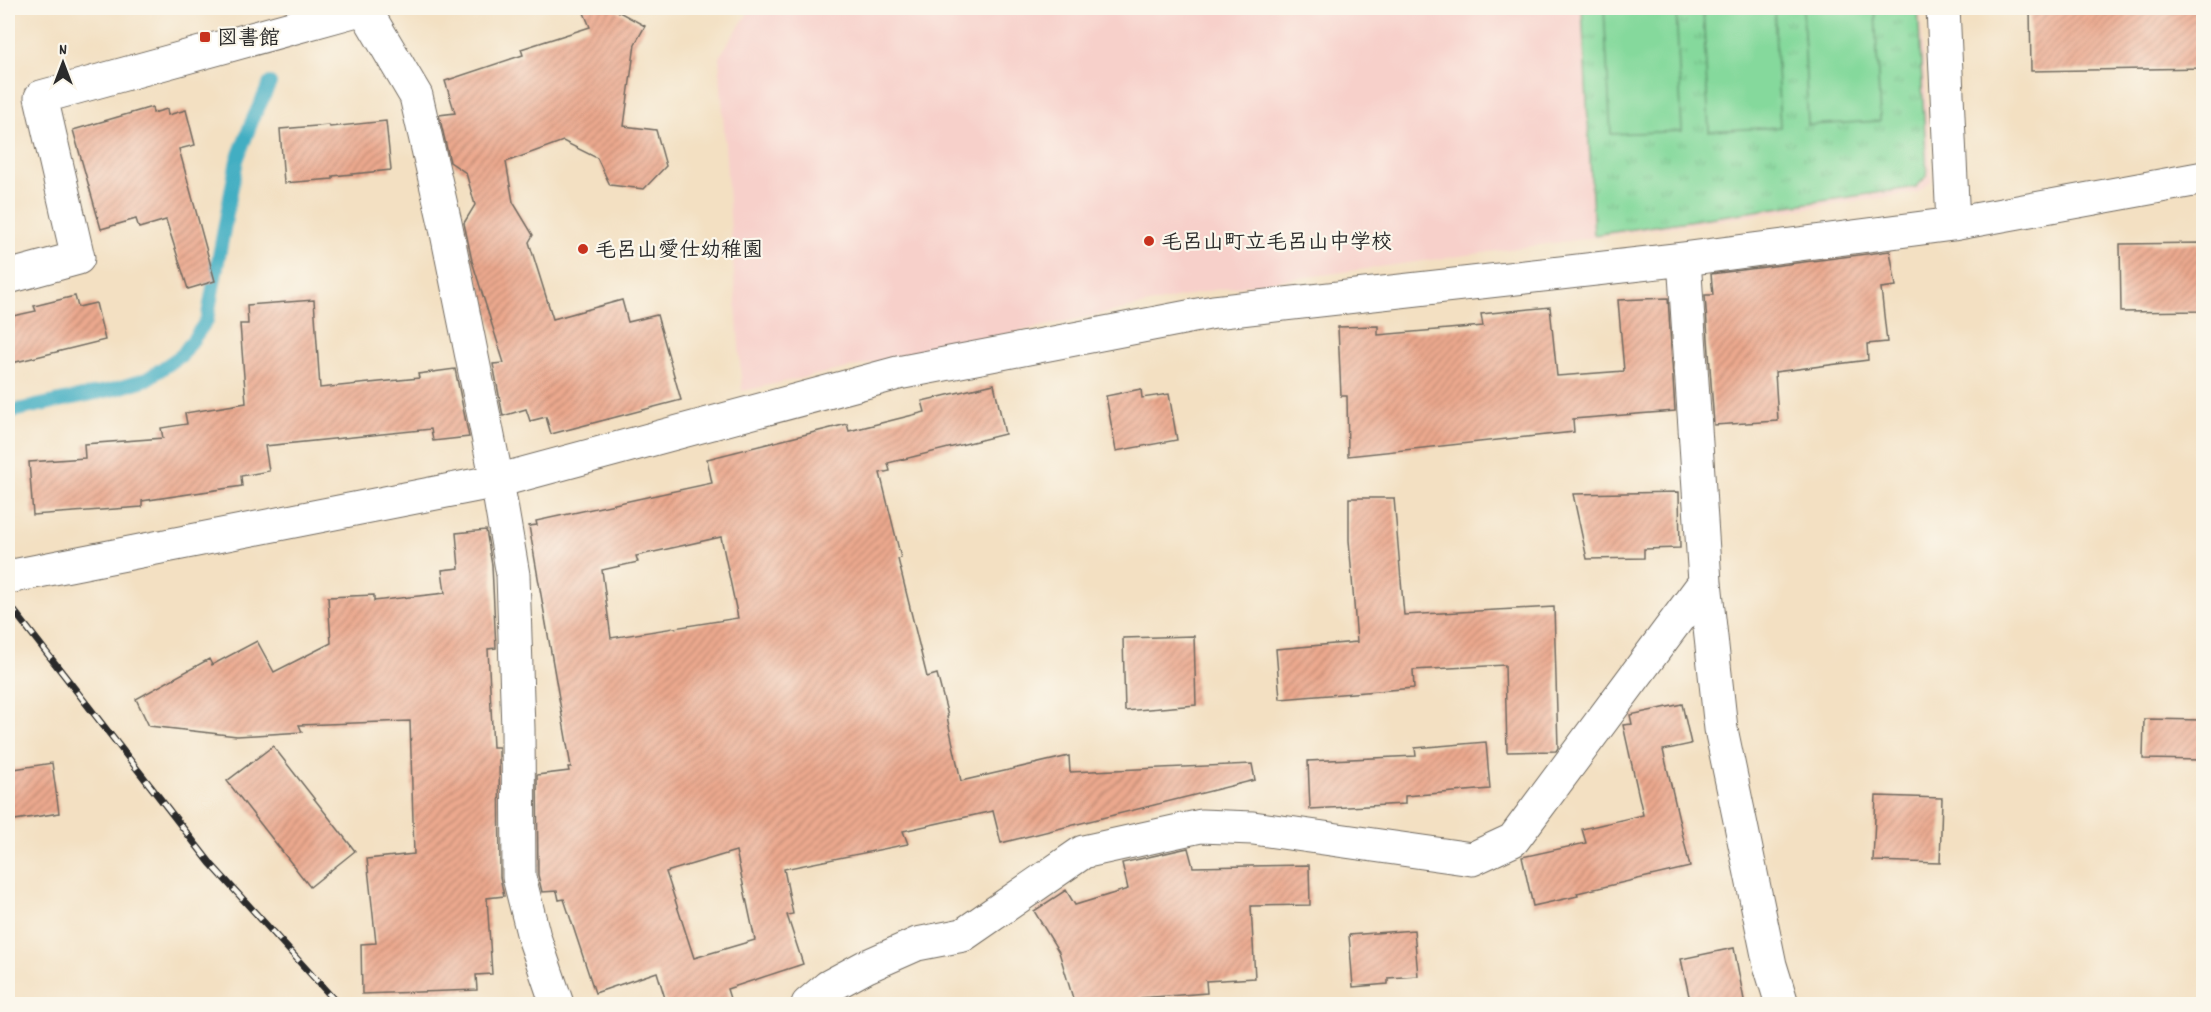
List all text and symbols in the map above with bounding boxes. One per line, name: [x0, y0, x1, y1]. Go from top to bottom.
place label: 図書館: [217, 25, 280, 55]
marker: 図書館: [198, 30, 212, 44]
north arrow: [33, 33, 93, 93]
text: N: [59, 39, 67, 62]
place label: 毛呂山町立毛呂山中学校: [1161, 229, 1392, 259]
marker: 毛呂山町立毛呂山中学校: [1142, 234, 1156, 248]
place label: 毛呂山愛仕幼稚園: [595, 237, 763, 267]
marker: 毛呂山愛仕幼稚園: [576, 242, 590, 256]

